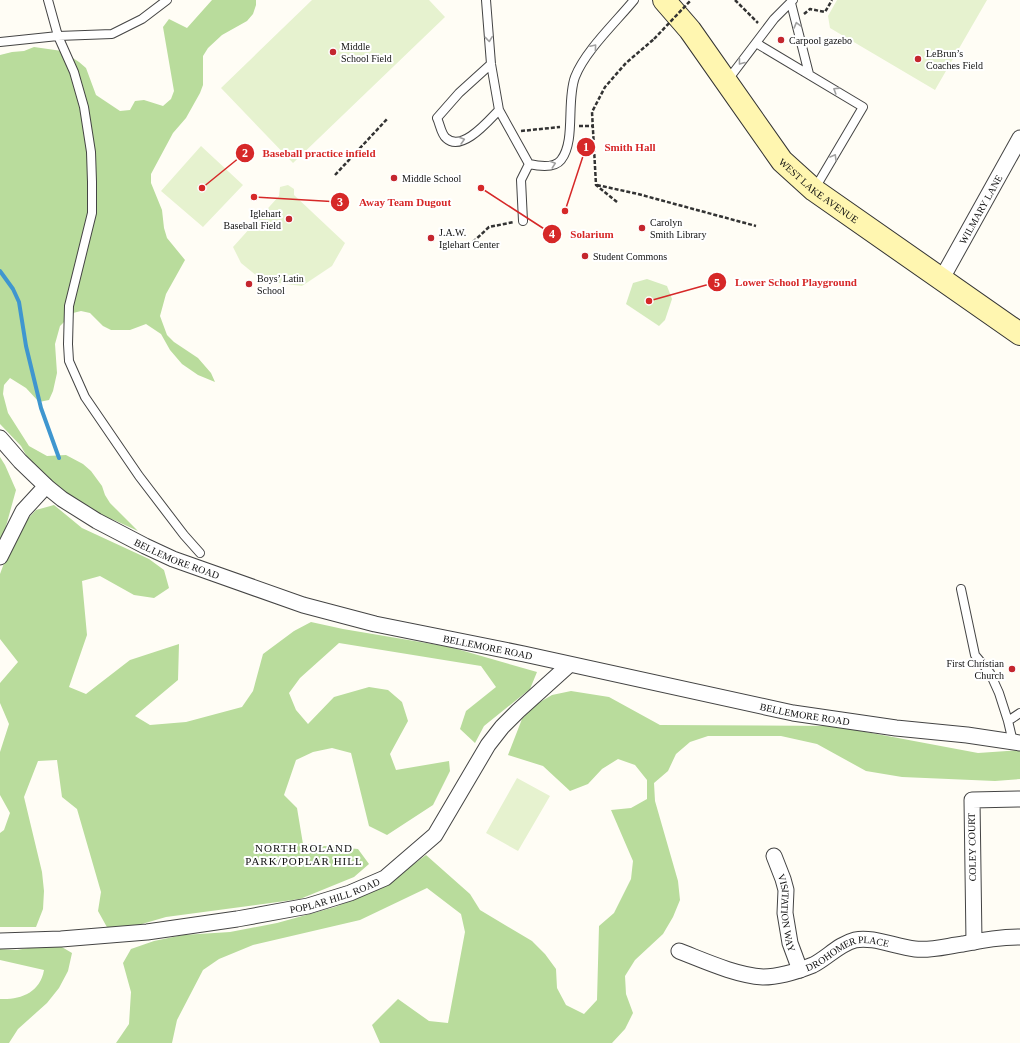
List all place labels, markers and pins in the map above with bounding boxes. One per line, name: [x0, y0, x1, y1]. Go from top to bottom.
marker: Carpool gazebo: [776, 35, 786, 45]
place label: Carpool gazebo: [789, 35, 852, 46]
place label: Middle School Field: [341, 41, 392, 64]
marker: Middle School Field: [328, 47, 338, 57]
place label: LeBrun’s Coaches Field: [926, 48, 983, 71]
marker: LeBrun’s Coaches Field: [913, 54, 923, 64]
callout: Smith Hall: [576, 136, 663, 159]
callout: Baseball practice infield: [235, 141, 384, 164]
marker: Middle School: [389, 173, 399, 183]
place label: Middle School: [402, 173, 461, 184]
callout: Away Team Dugout: [330, 190, 459, 213]
place label: Iglehart Baseball Field: [224, 208, 281, 231]
marker: Iglehart Baseball Field: [284, 214, 294, 224]
place label: Carolyn Smith Library: [650, 217, 706, 240]
callout: Solarium: [542, 222, 621, 245]
marker: Carolyn Smith Library: [637, 223, 647, 233]
place label: J.A.W. Iglehart Center: [439, 227, 500, 250]
marker: J.A.W. Iglehart Center: [426, 233, 436, 243]
marker: Student Commons: [580, 251, 590, 261]
place label: Student Commons: [593, 251, 667, 262]
callout: Lower School Playground: [707, 271, 865, 294]
place label: Boys’ Latin School: [257, 273, 304, 296]
marker: Boys’ Latin School: [244, 279, 254, 289]
place label: First Christian Church: [946, 658, 1004, 681]
marker: First Christian Church: [1007, 664, 1017, 674]

